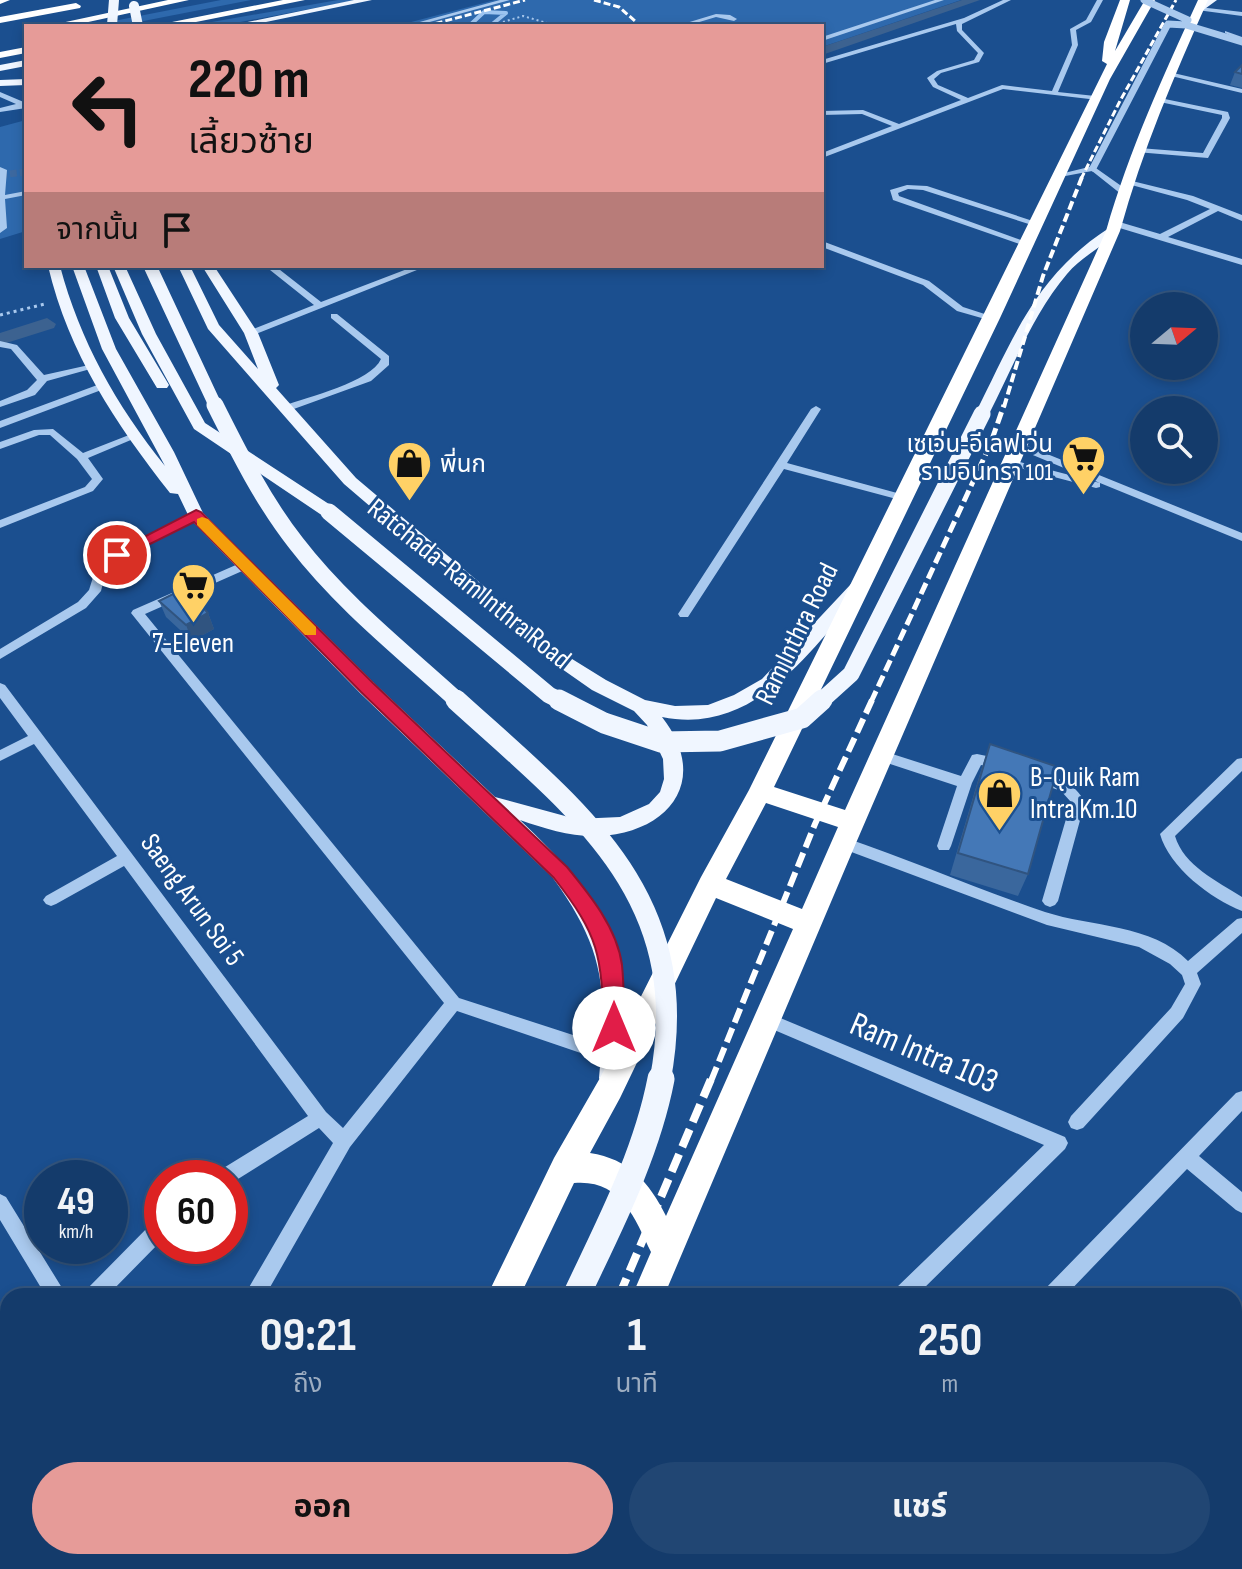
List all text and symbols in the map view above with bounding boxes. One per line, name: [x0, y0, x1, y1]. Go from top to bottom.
text: 220 m: [188, 47, 310, 114]
icon: left: [56, 56, 160, 160]
text: เลี้ยวซ้าย: [188, 121, 314, 164]
icon: arrive: [155, 208, 199, 252]
text: จากนั้น: [56, 212, 139, 248]
north arrow: [1130, 292, 1218, 380]
map controls: [1130, 292, 1218, 484]
button: search: [1130, 396, 1218, 484]
place label: เซเว่น-อีเลฟเว่น รามอินทรา 101: [907, 430, 1054, 487]
supermarket icon: เซเว่น-อีเลฟเว่น รามอินทรา 101: [1060, 434, 1108, 497]
shop icon: พี่นก: [385, 440, 433, 503]
place label: พี่นก: [440, 447, 486, 479]
street label: Ratchada-Ram Inthra Road: [361, 492, 577, 676]
pin: [83, 521, 151, 589]
icon: arrive: [95, 533, 139, 577]
street label: Ram Inthra Road: [749, 558, 845, 710]
supermarket icon: 7-Eleven: [169, 562, 217, 625]
place label: 7-Eleven: [152, 627, 234, 660]
place label: B-Quik Ram Intra Km.10: [1030, 761, 1140, 826]
shop icon: B-Quik Ram Intra Km.10: [975, 769, 1023, 832]
street label: Saeng Arun Soi 5: [133, 828, 251, 972]
position arrow: [572, 986, 656, 1070]
street label: Ram Intra 103: [844, 1004, 1004, 1102]
speed limit sign: 60: [144, 1160, 248, 1264]
text: 49: [57, 1178, 95, 1226]
text: km/h: [59, 1220, 93, 1244]
text: 09:21: [260, 1307, 356, 1364]
text: 1: [627, 1307, 646, 1364]
text: 250: [917, 1312, 982, 1369]
text: ถึง: [293, 1369, 323, 1400]
text: นาที: [615, 1369, 658, 1400]
text: m: [942, 1369, 958, 1400]
button: ออก: [32, 1462, 613, 1554]
button: แชร์: [629, 1462, 1210, 1554]

